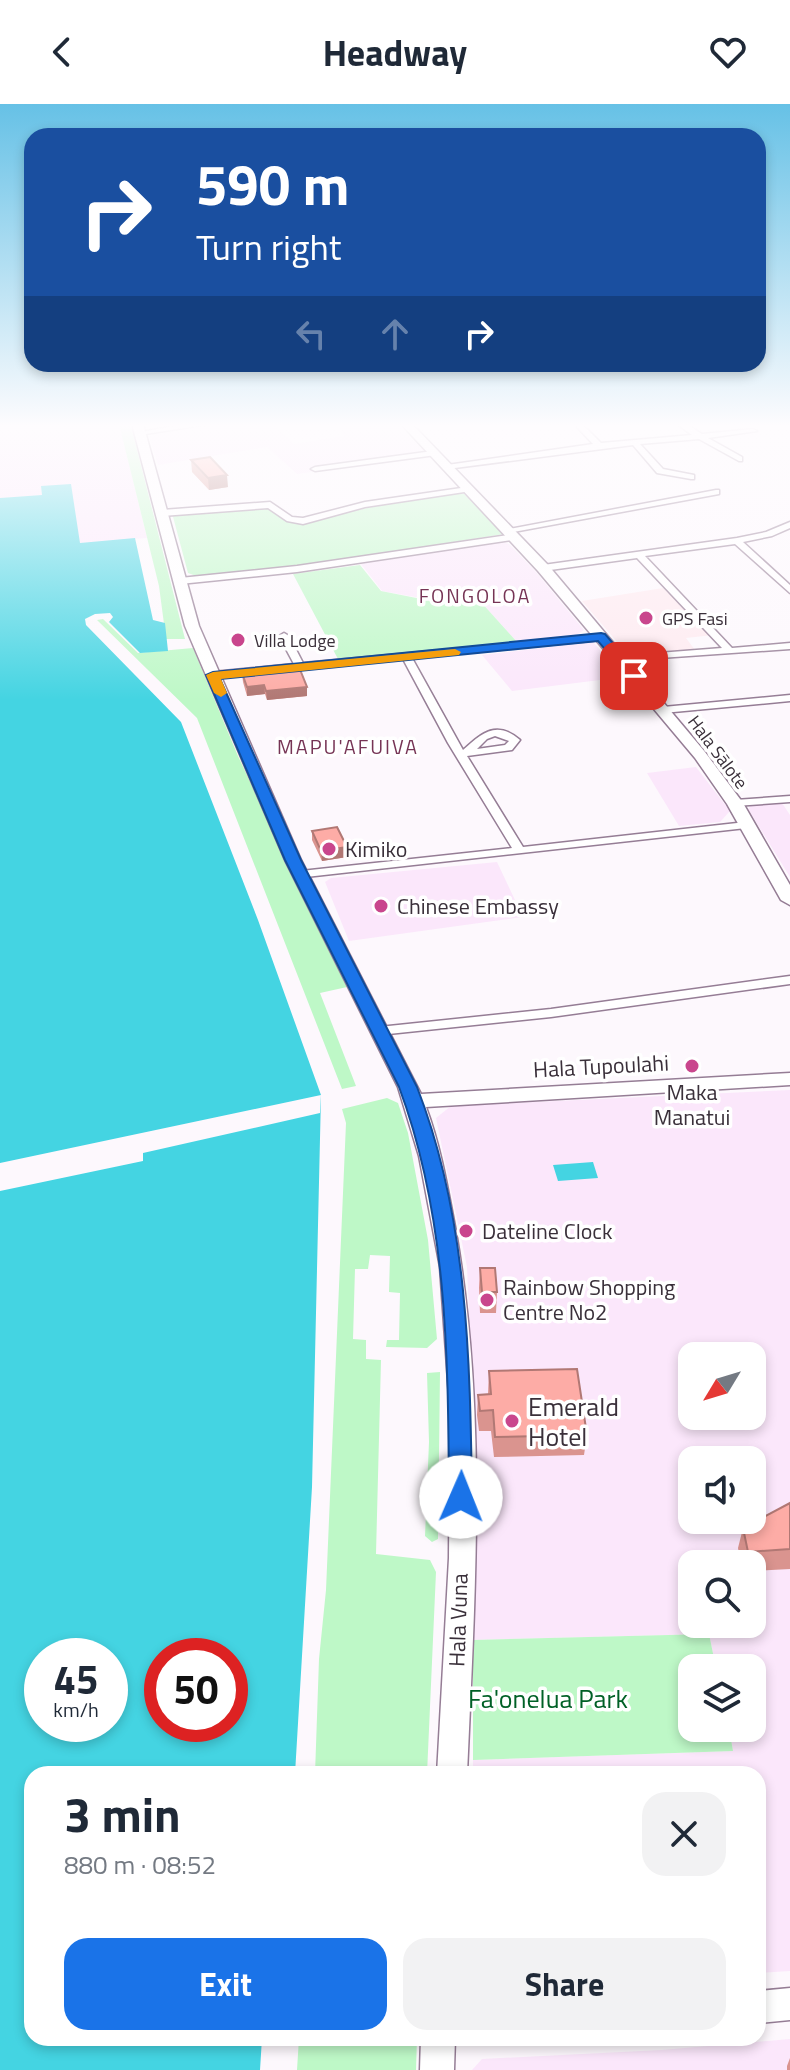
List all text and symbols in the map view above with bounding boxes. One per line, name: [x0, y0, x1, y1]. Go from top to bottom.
text: Headway: [323, 25, 467, 80]
icon: back: [40, 30, 84, 74]
icon: heart: [706, 30, 750, 74]
text: 590 m: [196, 142, 349, 227]
icon: right: [64, 160, 168, 264]
text: Turn right: [196, 219, 341, 274]
icon: left: [289, 312, 333, 356]
icon: ahead: [373, 312, 417, 356]
icon: right: [457, 312, 501, 356]
district label: FONGOLOA: [419, 580, 531, 611]
place label: GPS Fasi: [662, 605, 728, 632]
marker: GPS Fasi: [637, 609, 655, 627]
place label: Villa Lodge: [254, 627, 336, 654]
marker: Villa Lodge: [229, 631, 247, 649]
pin: [600, 642, 668, 710]
icon: arrive: [612, 654, 656, 698]
street label: Hala Sālote: [681, 710, 755, 794]
district label: MAPU'AFUIVA: [277, 731, 419, 762]
place label: Kimiko: [345, 832, 407, 866]
marker: Kimiko: [320, 840, 338, 858]
place label: Chinese Embassy: [397, 889, 559, 923]
marker: Chinese Embassy: [372, 897, 390, 915]
street label: Hala Tupoulahi: [532, 1045, 670, 1087]
marker: Maka Manatui: [683, 1057, 701, 1075]
place label: Maka Manatui: [654, 1075, 730, 1134]
place label: Dateline Clock: [482, 1214, 613, 1248]
marker: Dateline Clock: [457, 1222, 475, 1240]
place label: Rainbow Shopping Centre No2: [503, 1270, 675, 1329]
marker: Rainbow Shopping Centre No2: [478, 1291, 496, 1309]
north arrow: [678, 1342, 766, 1430]
map controls: [678, 1342, 766, 1742]
place label: Emerald Hotel: [528, 1387, 619, 1456]
marker: Emerald Hotel: [503, 1412, 521, 1430]
button: sound: [678, 1446, 766, 1534]
position arrow: [419, 1455, 503, 1539]
button: search: [678, 1550, 766, 1638]
street label: Hala Vuna: [439, 1573, 477, 1667]
speed limit sign: 50: [144, 1638, 248, 1742]
text: 45: [54, 1649, 98, 1710]
button: layers: [678, 1654, 766, 1742]
park label: Fa'onelua Park: [468, 1679, 628, 1718]
text: km/h: [53, 1694, 99, 1725]
text: 3 min: [64, 1778, 181, 1851]
button: close: [642, 1792, 726, 1876]
text: 880 m · 08:52: [64, 1845, 216, 1884]
button: Exit: [64, 1938, 387, 2030]
button: Share: [403, 1938, 726, 2030]

